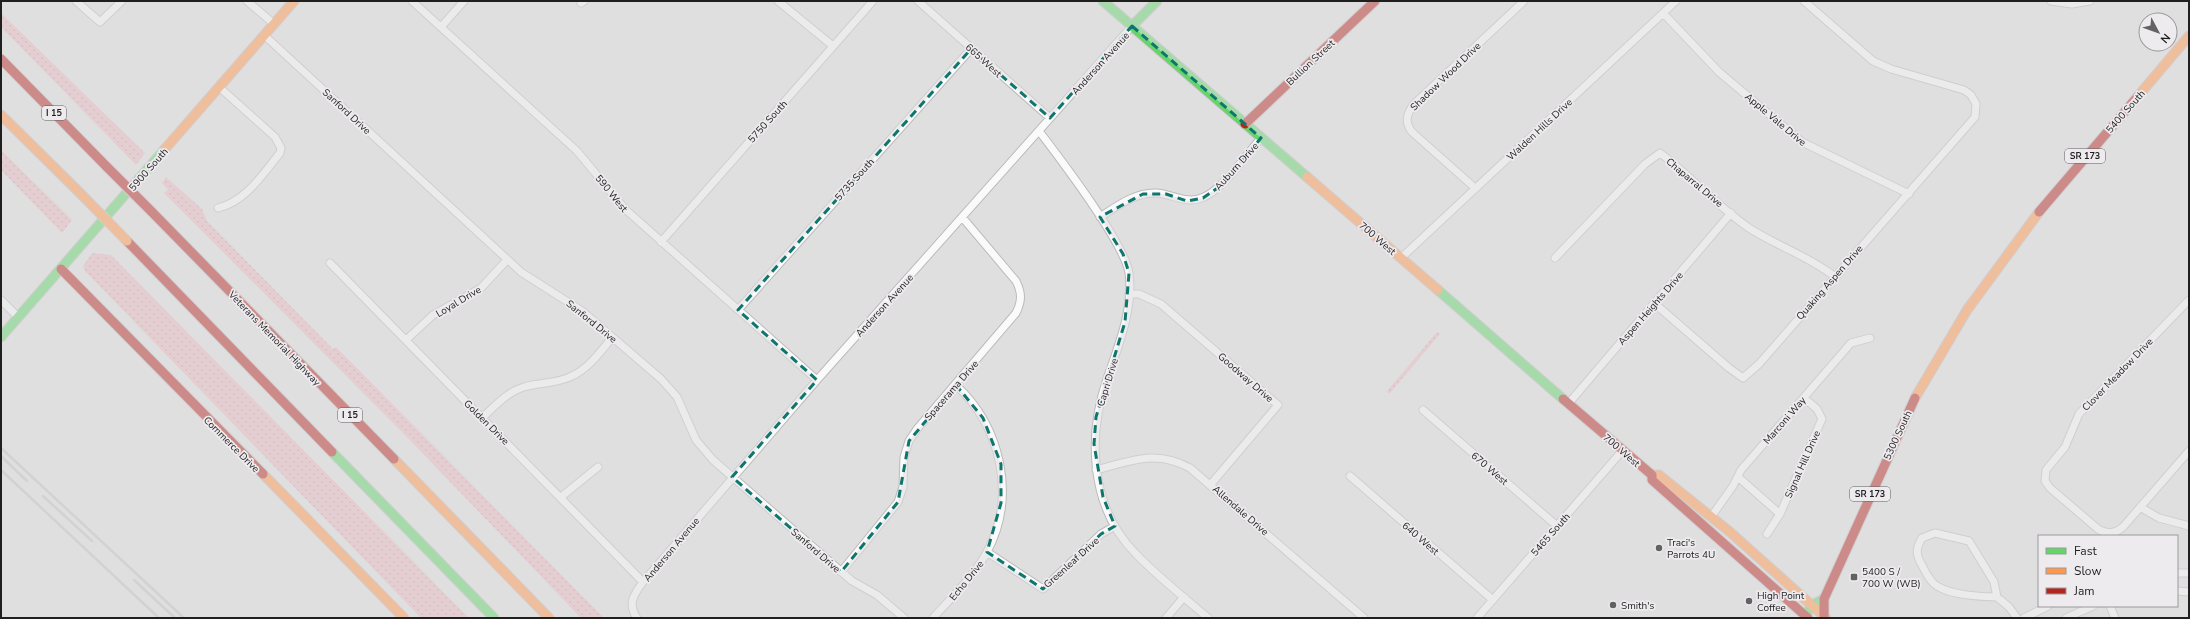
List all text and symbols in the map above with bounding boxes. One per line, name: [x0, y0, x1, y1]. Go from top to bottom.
north arrow: [2138, 12, 2178, 52]
street label: Anderson Avenue: [1069, 29, 1133, 98]
text: N: [2157, 30, 2174, 46]
street label: Bullion Street: [1283, 36, 1338, 89]
street label: Shadow Wood Drive: [1407, 39, 1484, 114]
street label: 665 West: [962, 41, 1005, 81]
street label: Sanford Drive: [319, 86, 374, 138]
street label: 5400 South: [2103, 87, 2148, 136]
street label: Apple Vale Drive: [1742, 90, 1809, 150]
street label: Walden Hills Drive: [1504, 96, 1576, 164]
street label: 5750 South: [745, 97, 791, 146]
road number: I 15: [42, 106, 66, 120]
street label: Auburn Drive: [1212, 140, 1262, 194]
street label: 5900 South: [126, 145, 171, 194]
road number: SR 173: [2065, 149, 2105, 163]
street label: 5735 South: [832, 155, 878, 204]
street label: Chaparral Drive: [1663, 155, 1726, 211]
street label: 590 West: [592, 172, 631, 216]
street label: 700 West: [1356, 219, 1399, 259]
street label: Quaking Aspen Drive: [1793, 242, 1866, 323]
street label: Aspen Heights Drive: [1615, 269, 1686, 348]
street label: Anderson Avenue: [853, 271, 917, 340]
street label: Loyal Drive: [433, 283, 484, 321]
street label: Veterans Memorial Highway: [224, 287, 324, 390]
street label: Sanford Drive: [563, 297, 620, 347]
street label: Clover Meadow Drive: [2079, 335, 2156, 414]
street label: Goodway Drive: [1215, 350, 1276, 406]
street label: Capri Drive: [1094, 356, 1122, 408]
street label: Spacerama Drive: [922, 357, 982, 424]
street label: Marconi Way: [1760, 393, 1810, 447]
street label: Golden Drive: [461, 397, 512, 448]
road number: I 15: [338, 408, 362, 422]
street label: 5300 South: [1880, 408, 1915, 462]
street label: Commerce Drive: [200, 414, 262, 476]
street label: Signal Hill Drive: [1782, 428, 1824, 501]
street label: 700 West: [1600, 431, 1643, 471]
street label: 670 West: [1468, 449, 1511, 489]
street label: Allendale Drive: [1209, 483, 1271, 539]
road number: SR 173: [1850, 487, 1890, 501]
street label: 5465 South: [1528, 510, 1573, 559]
street label: Anderson Avenue: [641, 514, 703, 585]
street label: 640 West: [1399, 519, 1442, 559]
street label: Sanford Drive: [788, 525, 843, 576]
street label: Greenleaf Drive: [1041, 534, 1102, 591]
legend: [2038, 535, 2178, 607]
place label: Traci's Parrots 4U: [1667, 536, 1715, 562]
marker: Traci's Parrots 4U: [1654, 543, 1664, 553]
text: Fast: [2074, 543, 2097, 559]
street label: Echo Drive: [946, 558, 987, 604]
text: Slow: [2074, 563, 2102, 579]
place label: 5400 S / 700 W (WB): [1862, 565, 1921, 591]
marker: 5400 S / 700 W (WB): [1849, 572, 1859, 582]
text: Jam: [2073, 583, 2095, 599]
place label: High Point Coffee: [1757, 589, 1805, 615]
marker: High Point Coffee: [1744, 596, 1754, 606]
place label: Smith's: [1621, 599, 1654, 613]
marker: Smith's: [1608, 600, 1618, 610]

